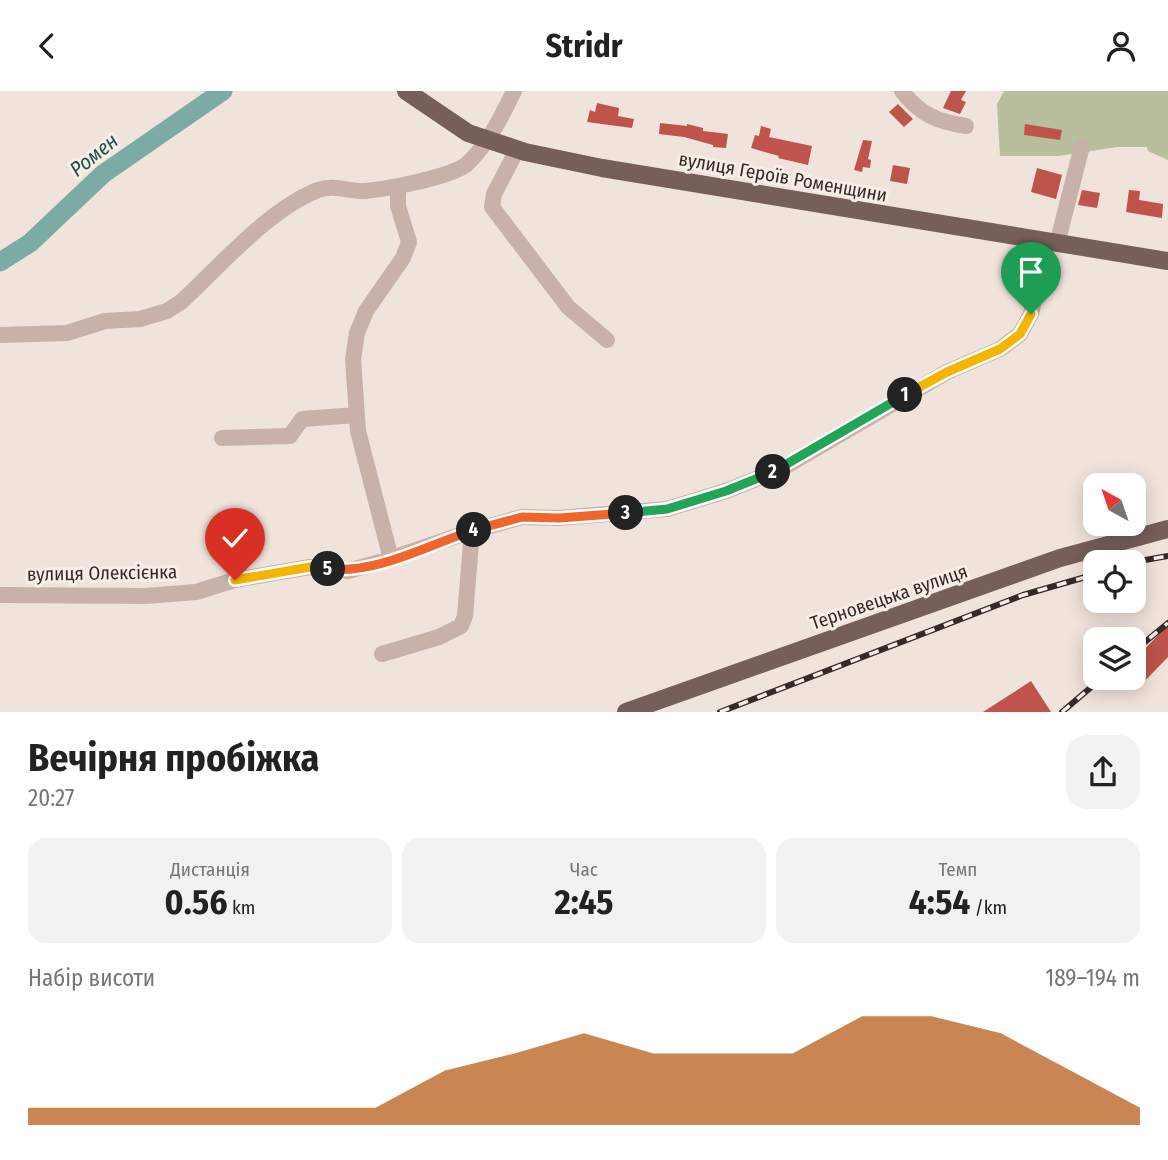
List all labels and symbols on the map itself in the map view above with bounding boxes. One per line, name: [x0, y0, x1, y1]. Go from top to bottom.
water label: Ромен: [64, 128, 124, 182]
street label: вулиця Героїв Роменщини: [677, 147, 889, 207]
pin: [1001, 242, 1061, 314]
pin: 1: [888, 377, 922, 413]
pin: 2: [756, 455, 790, 489]
north arrow: [1083, 473, 1146, 535]
pin: 3: [608, 495, 644, 531]
pin: [205, 508, 265, 580]
pin: 4: [456, 513, 491, 548]
pin: 5: [310, 552, 346, 587]
street label: Терновецька вулиця: [807, 559, 971, 635]
street label: вулиця Олексієнка: [27, 560, 177, 586]

